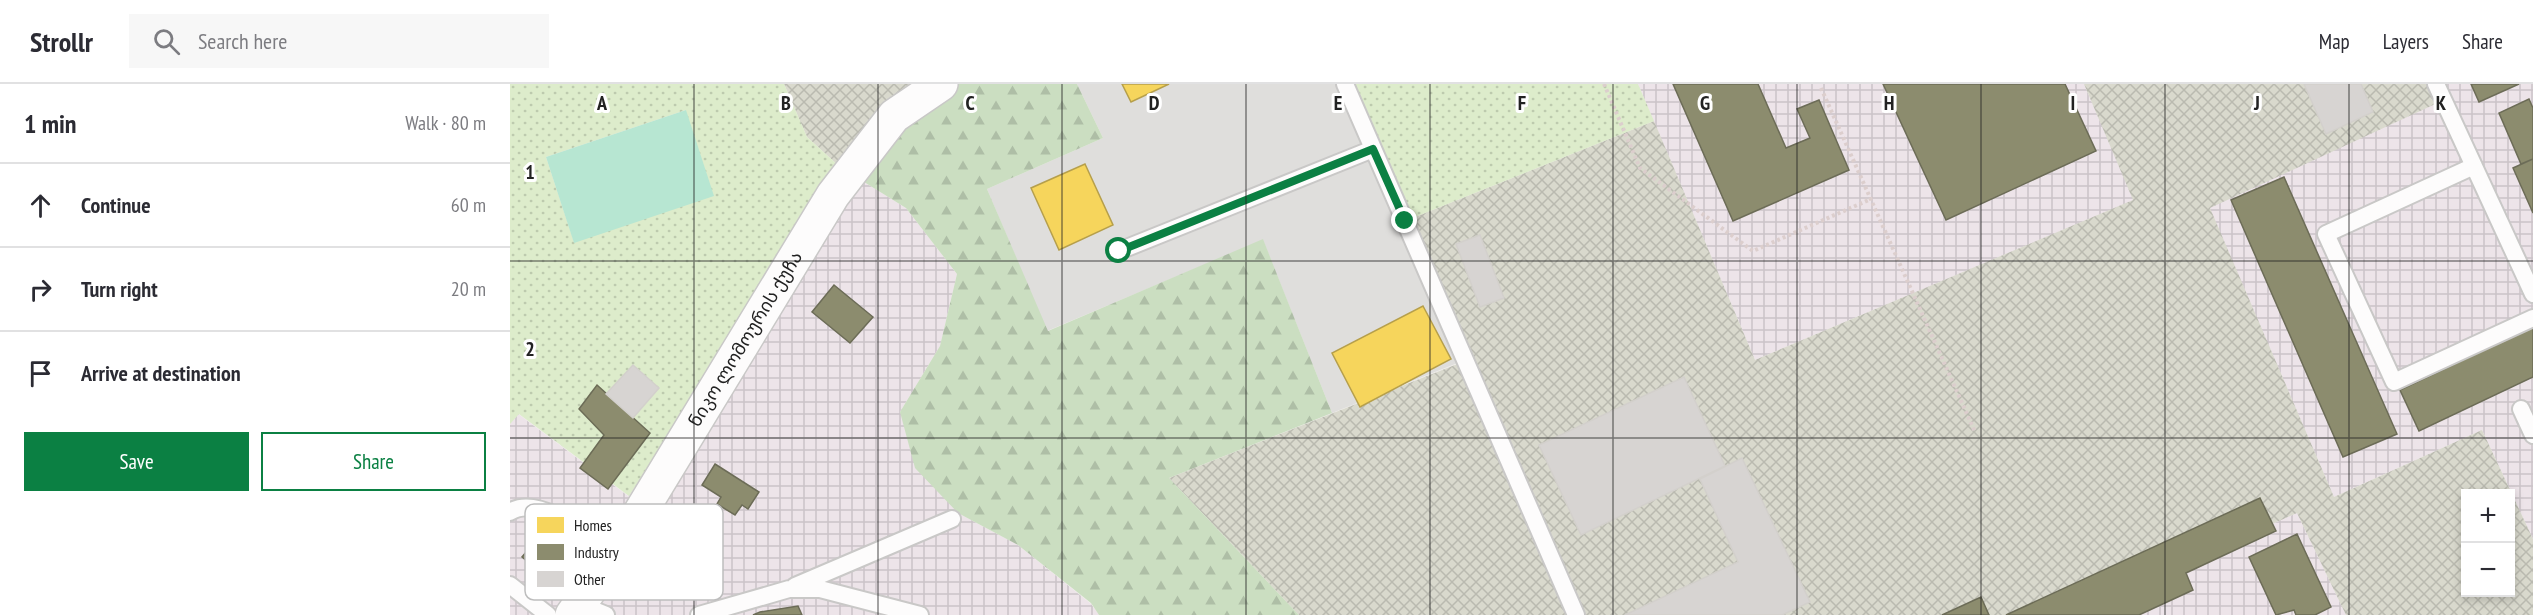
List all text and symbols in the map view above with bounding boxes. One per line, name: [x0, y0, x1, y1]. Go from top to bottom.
search box: [129, 14, 549, 68]
text: Strollr: [30, 23, 93, 60]
icon: search: [150, 25, 183, 58]
text: Search here: [198, 27, 287, 55]
text: Map: [2319, 28, 2350, 55]
text: Layers: [2383, 28, 2429, 55]
text: Share: [2462, 28, 2503, 55]
text: A: [596, 90, 608, 116]
text: B: [781, 90, 791, 116]
text: C: [965, 90, 975, 116]
text: D: [1149, 90, 1160, 116]
text: E: [1334, 90, 1342, 116]
text: F: [1518, 90, 1526, 116]
text: G: [1700, 90, 1710, 116]
text: H: [1884, 90, 1894, 116]
text: I: [2071, 90, 2075, 116]
text: J: [2253, 90, 2260, 116]
text: K: [2436, 90, 2447, 116]
text: 1 min: [24, 107, 77, 140]
text: Walk · 80 m: [405, 110, 486, 136]
text: 1: [525, 159, 535, 185]
icon: ahead: [24, 189, 57, 222]
text: Continue: [81, 191, 151, 219]
text: 60 m: [451, 192, 486, 218]
route end: [1391, 207, 1417, 233]
route start: [1105, 237, 1131, 263]
street label: ნიკო ლომოურის ქუჩა: [683, 247, 807, 431]
icon: right: [24, 273, 57, 306]
text: Turn right: [81, 275, 158, 303]
text: 20 m: [451, 276, 486, 302]
text: 2: [525, 336, 535, 362]
icon: arrive: [24, 357, 57, 390]
text: Arrive at destination: [81, 359, 241, 387]
button: Save: [24, 432, 249, 491]
button: Share: [261, 432, 486, 491]
map controls: [2461, 489, 2515, 597]
button: +: [2461, 489, 2515, 543]
legend: [525, 504, 723, 600]
text: Homes: [574, 515, 612, 535]
text: Industry: [574, 542, 619, 562]
button: −: [2461, 543, 2515, 597]
text: Other: [574, 569, 606, 589]

